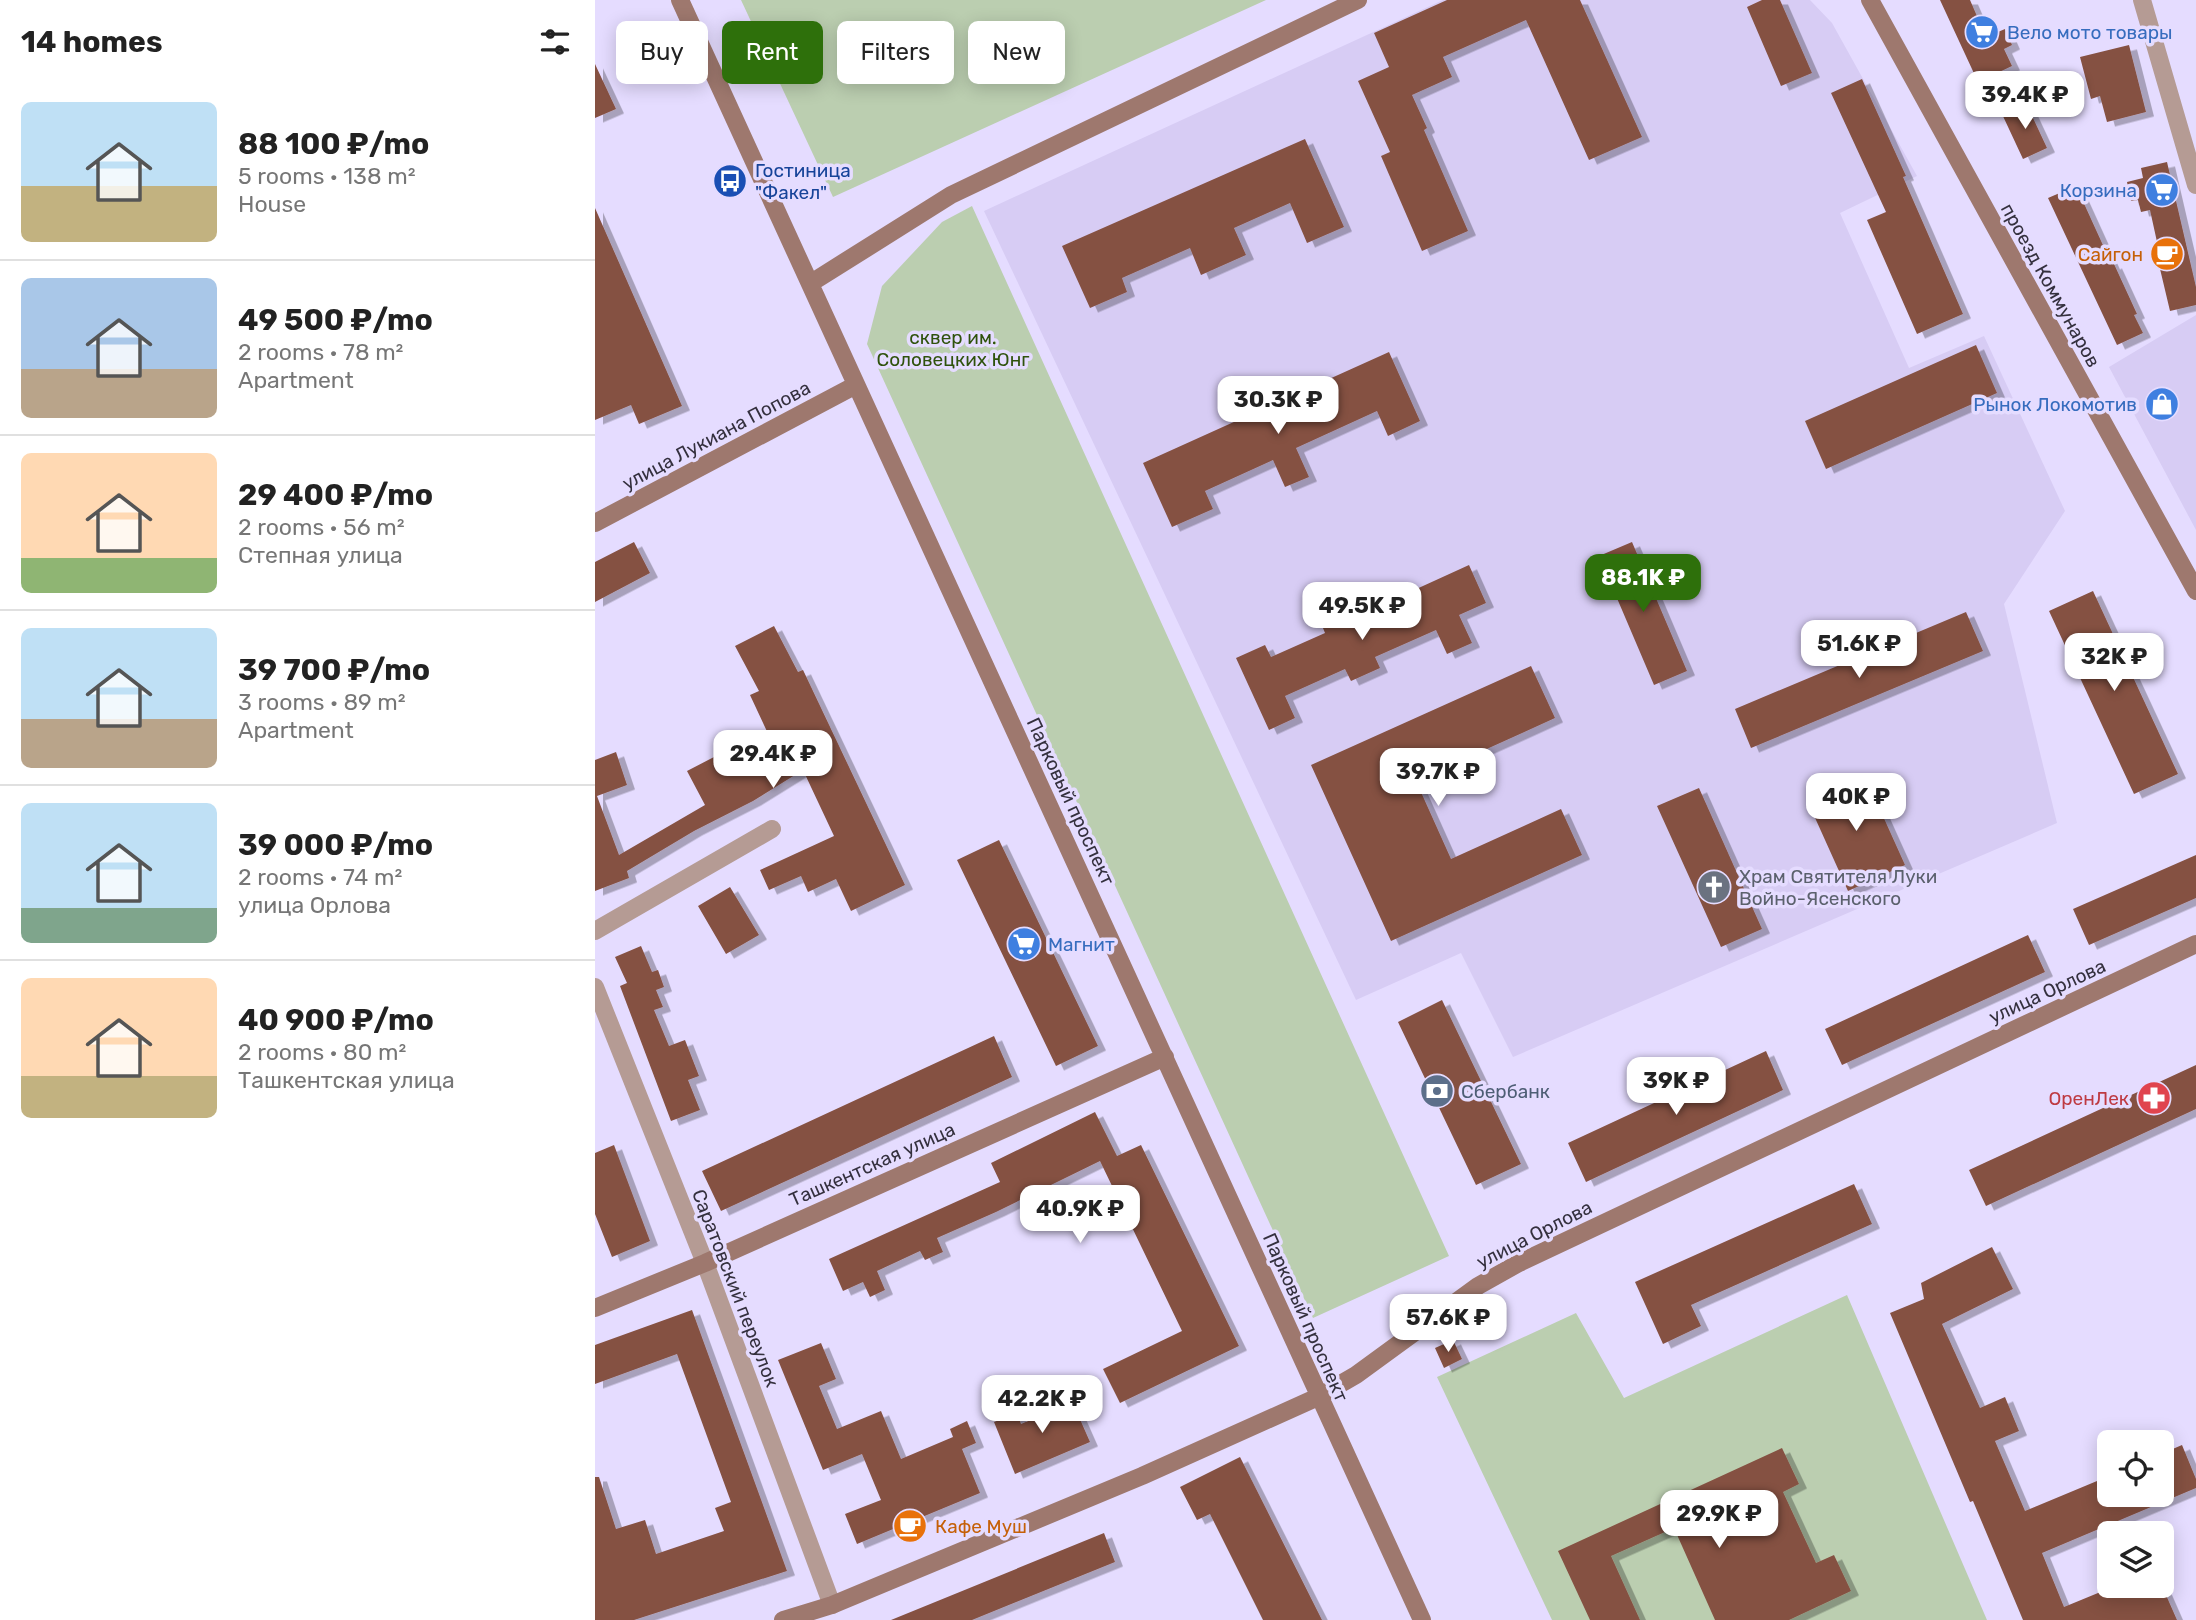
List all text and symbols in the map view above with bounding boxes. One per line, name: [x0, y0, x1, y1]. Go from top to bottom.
supermarket icon: Вело мото товары: [1963, 13, 2001, 51]
chip: Buy: [616, 21, 708, 84]
chip: Rent: [722, 21, 823, 84]
chip: Filters: [837, 21, 954, 84]
chip: New: [968, 21, 1065, 84]
place label: Вело мото товары: [2007, 21, 2173, 44]
icon: filters: [536, 23, 574, 61]
text: 14 homes: [21, 24, 163, 60]
pin: 39.4K ₽: [1960, 72, 2090, 131]
text: 39.4K ₽: [1981, 80, 2069, 108]
text: 88 100 ₽/mo: [238, 126, 429, 162]
icon: home: [77, 130, 161, 214]
place label: Гостиница "Факел": [755, 159, 851, 204]
text: 5 rooms · 138 m²: [238, 162, 415, 190]
bus stop icon: Гостиница "Факел": [711, 162, 749, 200]
supermarket icon: Корзина: [2143, 171, 2181, 209]
place label: Корзина: [2060, 179, 2137, 202]
text: House: [238, 190, 306, 218]
street label: проезд Коммунаров: [1996, 199, 2105, 371]
cafe icon: Сайгон: [2148, 235, 2186, 273]
place label: Сайгон: [2078, 243, 2143, 266]
text: 49 500 ₽/mo: [238, 302, 433, 338]
icon: home: [77, 306, 161, 390]
park label: сквер им. Соловецких Юнг: [877, 326, 1029, 371]
text: 2 rooms · 78 m²: [238, 338, 403, 366]
text: Apartment: [238, 366, 354, 394]
street label: улица Лукиана Попова: [618, 376, 814, 495]
pin: 30.3K ₽: [1213, 376, 1343, 436]
text: 30.3K ₽: [1234, 385, 1322, 413]
shop icon: Рынок Локомотив: [2143, 385, 2181, 423]
place label: Рынок Локомотив: [1973, 393, 2137, 416]
text: 29 400 ₽/mo: [238, 477, 433, 513]
icon: home: [77, 481, 161, 565]
text: 2 rooms · 56 m²: [238, 513, 405, 541]
text: Степная улица: [238, 541, 403, 569]
pin: 88.1K ₽: [1578, 554, 1708, 614]
text: 88.1K ₽: [1601, 563, 1685, 591]
pin: 49.5K ₽: [1297, 582, 1427, 642]
text: 49.5K ₽: [1318, 591, 1406, 619]
pin: 51.6K ₽: [1794, 620, 1924, 680]
text: 51.6K ₽: [1817, 629, 1901, 657]
pin: 32K ₽: [2065, 634, 2163, 693]
text: 32K ₽: [2081, 642, 2147, 670]
text: 39 700 ₽/mo: [238, 652, 430, 688]
icon: home: [77, 656, 161, 740]
text: 3 rooms · 89 m²: [238, 688, 406, 716]
street label: Парковый проспект: [1022, 714, 1120, 889]
text: Apartment: [238, 716, 354, 744]
pin: 29.4K ₽: [708, 730, 838, 790]
text: 29.4K ₽: [729, 739, 817, 767]
pin: 39.7K ₽: [1373, 748, 1503, 808]
text: 39.7K ₽: [1396, 757, 1480, 785]
pin: 40K ₽: [1807, 774, 1905, 833]
text: 40K ₽: [1822, 782, 1890, 810]
text: 39 000 ₽/mo: [238, 827, 433, 863]
icon: home: [77, 831, 161, 915]
text: 2 rooms · 74 m²: [238, 863, 402, 891]
place label: Храм Святителя Луки Войно-Ясенского: [1739, 865, 1937, 910]
church icon: Храм Святителя Луки Войно-Ясенского: [1695, 868, 1733, 906]
text: улица Орлова: [238, 891, 391, 919]
supermarket icon: Магнит: [1005, 925, 1043, 963]
place label: Магнит: [1048, 933, 1115, 956]
street label: улица Орлова: [1985, 954, 2109, 1029]
text: 40 900 ₽/mo: [238, 1002, 434, 1038]
icon: home: [77, 1006, 161, 1090]
text: 2 rooms · 80 m²: [238, 1038, 406, 1066]
pin: 39K ₽: [1627, 1058, 1725, 1117]
text: Ташкентская улица: [238, 1066, 455, 1094]
text: 39K ₽: [1643, 1066, 1709, 1094]
bank icon: Сбербанк: [1418, 1072, 1456, 1110]
pharmacy icon: ОренЛек: [2135, 1079, 2173, 1117]
place label: Сбербанк: [1461, 1080, 1550, 1103]
place label: ОренЛек: [2048, 1087, 2129, 1110]
street label: Ташкентская улица: [786, 1118, 959, 1211]
street label: Саратовский переулок: [687, 1186, 784, 1390]
pin: 40.9K ₽: [1015, 1186, 1145, 1245]
text: 40.9K ₽: [1036, 1194, 1124, 1222]
street label: улица Орлова: [1473, 1196, 1596, 1273]
street label: Парковый проспект: [1258, 1229, 1353, 1405]
pin: 57.6K ₽: [1383, 1294, 1513, 1354]
text: 57.6K ₽: [1406, 1303, 1490, 1331]
pin: 42.2K ₽: [977, 1376, 1107, 1435]
text: 42.2K ₽: [998, 1384, 1086, 1412]
map controls: [2097, 1430, 2174, 1598]
button: locate: [2097, 1430, 2174, 1507]
pin: 29.9K ₽: [1654, 1490, 1784, 1550]
text: 29.9K ₽: [1676, 1499, 1762, 1527]
cafe icon: Кафе Муш: [891, 1507, 929, 1545]
place label: Кафе Муш: [935, 1515, 1027, 1538]
button: layers: [2097, 1521, 2174, 1598]

